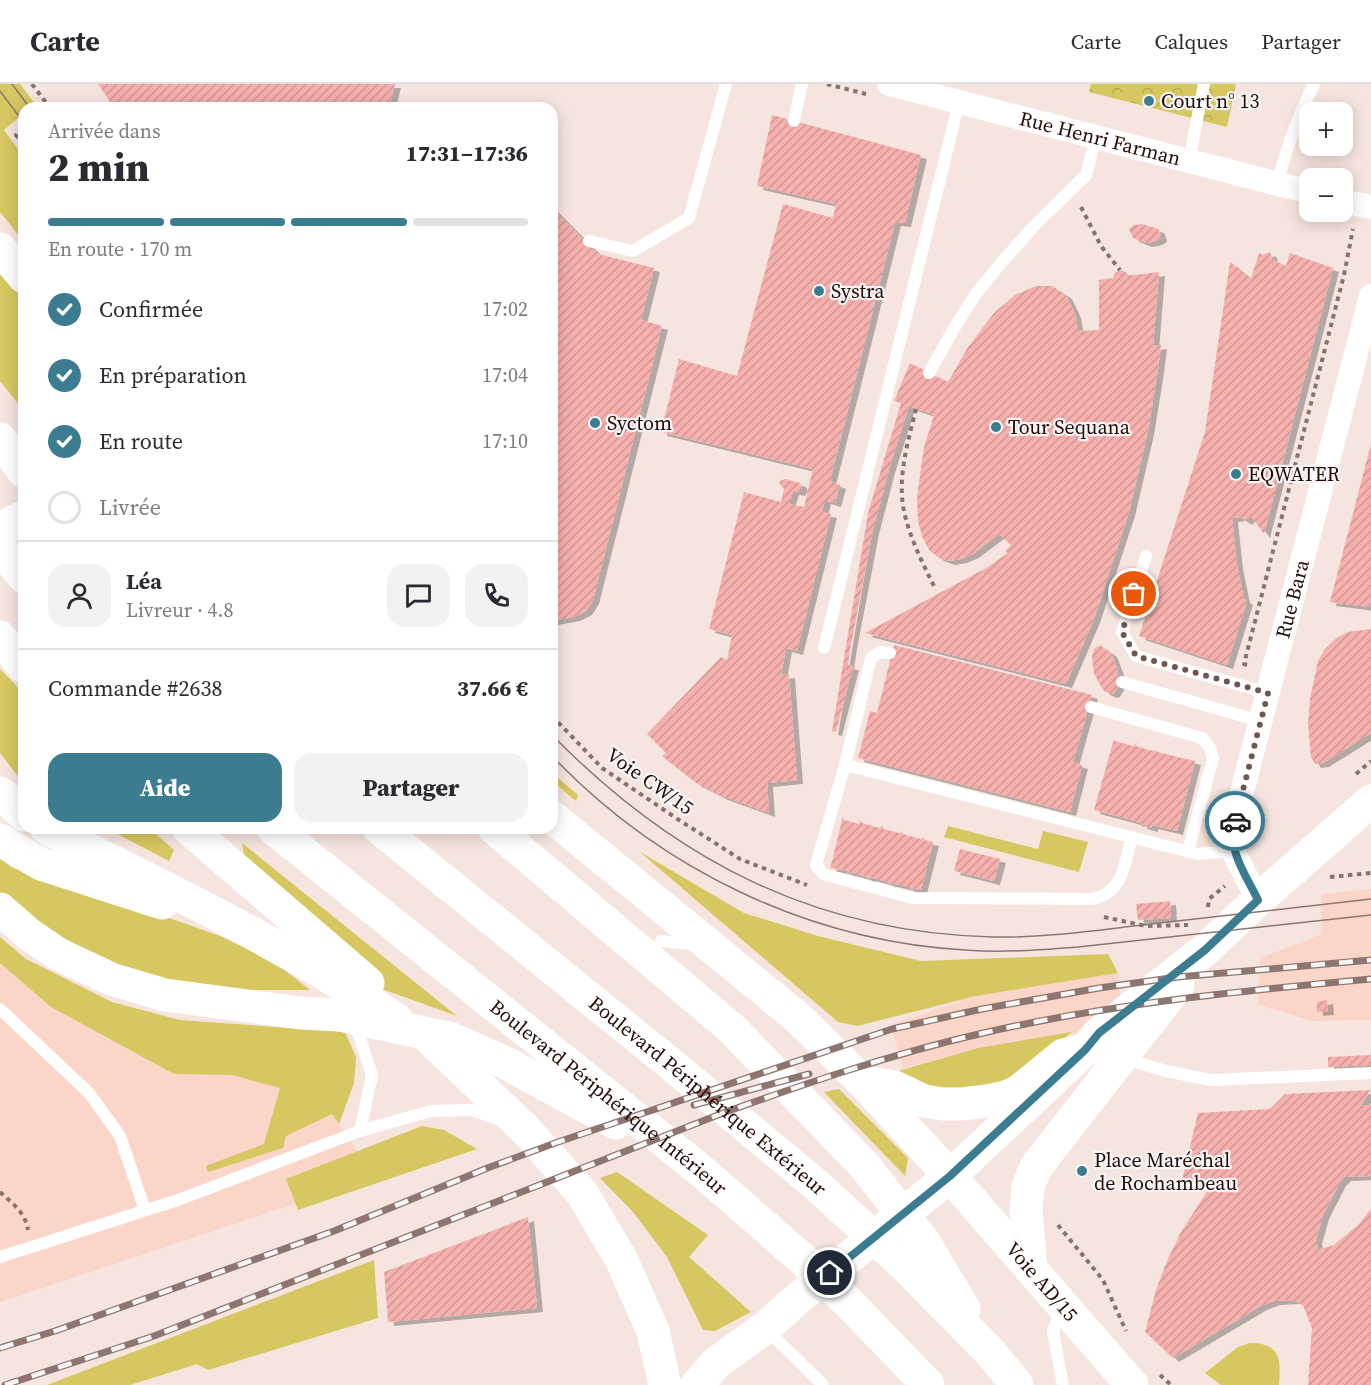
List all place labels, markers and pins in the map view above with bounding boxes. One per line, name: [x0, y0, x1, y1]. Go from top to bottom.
place label: Court n° 13: [1161, 87, 1259, 115]
marker: Court n° 13: [1142, 94, 1156, 108]
place label: Systra: [831, 277, 885, 305]
marker: Systra: [812, 284, 826, 298]
place label: Syctom: [607, 409, 672, 437]
place label: Tour Sequana: [1008, 413, 1131, 441]
marker: Syctom: [588, 416, 602, 430]
marker: Tour Sequana: [989, 420, 1003, 434]
place label: EQWATER: [1248, 460, 1340, 488]
marker: EQWATER: [1229, 467, 1243, 481]
pin: [1108, 568, 1159, 619]
place label: Place Maréchal de Rochambeau: [1094, 1146, 1237, 1197]
marker: Place Maréchal de Rochambeau: [1075, 1164, 1089, 1178]
pin: [804, 1247, 855, 1298]

